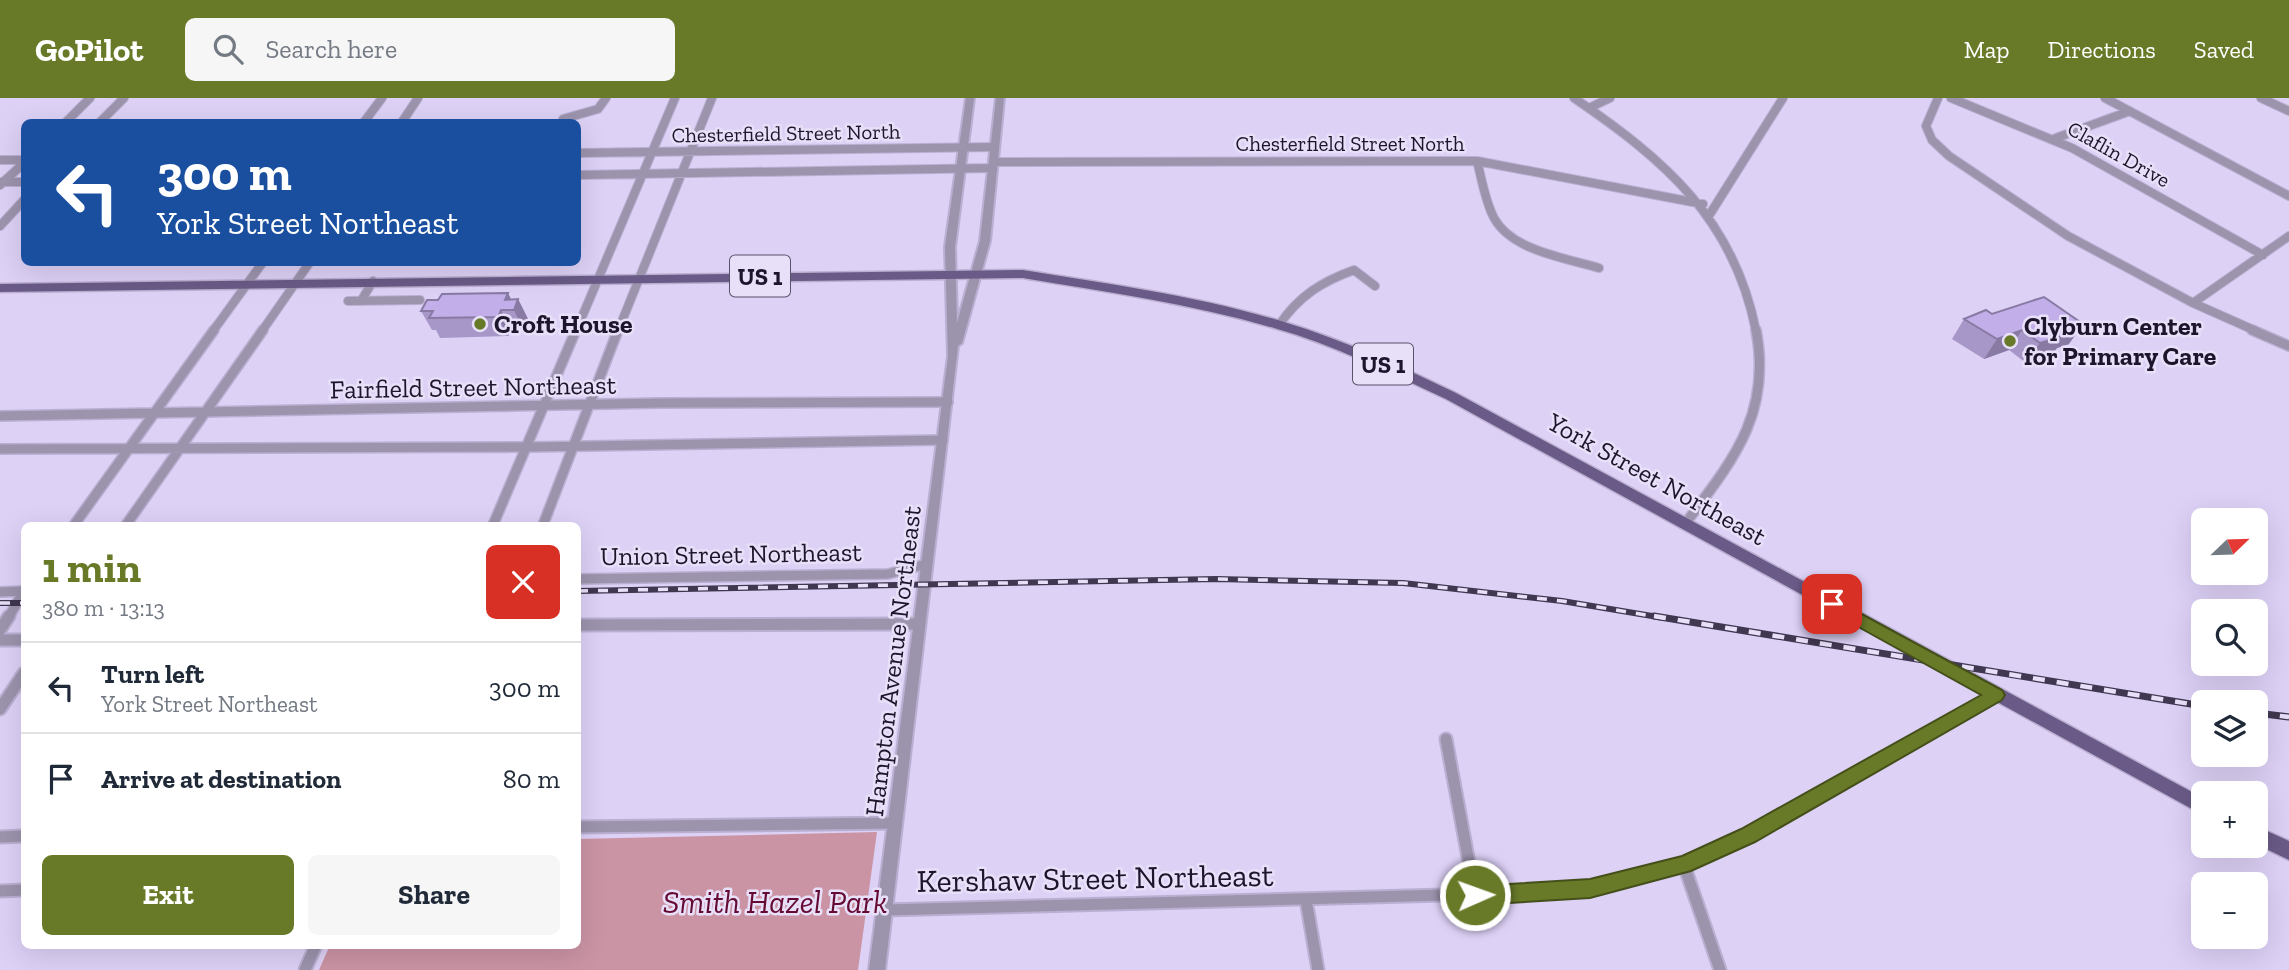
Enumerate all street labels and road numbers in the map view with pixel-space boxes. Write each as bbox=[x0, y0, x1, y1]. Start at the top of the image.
street label: Claflin Drive bbox=[2063, 116, 2175, 192]
street label: Chesterfield Street North bbox=[671, 119, 901, 147]
street label: Chesterfield Street North bbox=[1236, 131, 1465, 156]
road number: US 1 bbox=[730, 256, 790, 296]
road number: US 1 bbox=[1353, 344, 1413, 384]
street label: Fairfield Street Northeast bbox=[330, 368, 617, 405]
street label: York Street Northeast bbox=[1541, 405, 1772, 552]
street label: Hampton Avenue Northeast bbox=[858, 503, 928, 818]
street label: Union Street Northeast bbox=[600, 536, 862, 572]
street label: Kershaw Street Northeast bbox=[916, 856, 1274, 900]

